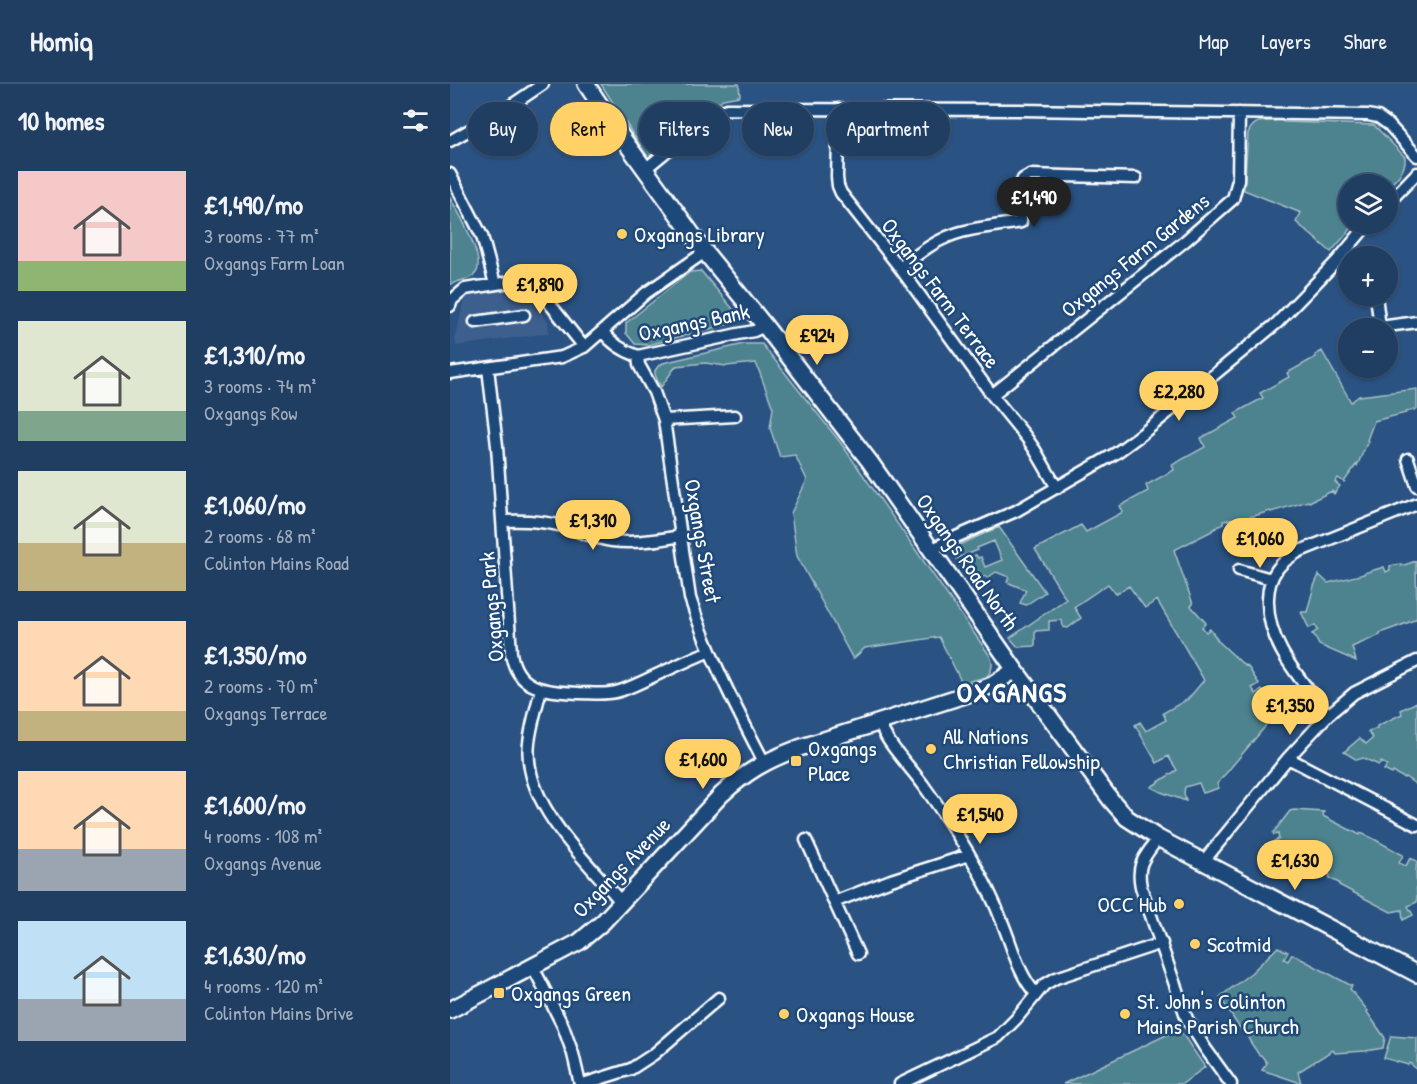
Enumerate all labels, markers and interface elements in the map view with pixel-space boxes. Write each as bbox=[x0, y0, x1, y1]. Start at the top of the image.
text: Homiq bbox=[30, 22, 93, 60]
text: Map bbox=[1199, 27, 1228, 56]
text: Layers bbox=[1261, 27, 1311, 56]
text: Share bbox=[1344, 27, 1387, 56]
chip: Buy bbox=[468, 102, 538, 156]
chip: Rent bbox=[550, 102, 627, 156]
chip: Filters bbox=[639, 102, 730, 156]
chip: New bbox=[742, 102, 814, 156]
chip: Apartment bbox=[826, 102, 950, 156]
text: 10 homes bbox=[18, 103, 105, 138]
icon: filters bbox=[399, 104, 432, 137]
map controls bbox=[1338, 174, 1398, 378]
button: layers bbox=[1338, 174, 1398, 234]
pin: £1,490 bbox=[985, 177, 1083, 228]
text: £1,490 bbox=[1011, 183, 1057, 210]
street label: Oxgangs Farm Gardens bbox=[1055, 186, 1215, 324]
text: £1,490/mo bbox=[204, 187, 303, 222]
icon: home bbox=[66, 195, 138, 267]
street label: Oxgangs Farm Terrace bbox=[875, 212, 1008, 375]
place label: Oxgangs Library bbox=[634, 219, 765, 249]
text: 3 rooms · 77 m² bbox=[204, 222, 318, 249]
marker: Oxgangs Library bbox=[615, 227, 629, 241]
button: + bbox=[1338, 246, 1398, 306]
text: Oxgangs Farm Loan bbox=[204, 249, 345, 276]
pin: £1,890 bbox=[491, 264, 589, 315]
text: £1,890 bbox=[516, 270, 564, 297]
street label: Oxgangs Bank bbox=[636, 296, 752, 348]
pin: £924 bbox=[781, 315, 853, 366]
button: − bbox=[1338, 318, 1398, 378]
text: £924 bbox=[799, 321, 835, 348]
text: £1,310/mo bbox=[204, 337, 305, 372]
icon: home bbox=[66, 345, 138, 417]
pin: £2,280 bbox=[1130, 371, 1228, 422]
text: 3 rooms · 74 m² bbox=[204, 372, 316, 399]
text: £2,280 bbox=[1153, 377, 1205, 404]
text: Oxgangs Row bbox=[204, 399, 297, 426]
street label: Oxgangs Street bbox=[677, 477, 729, 606]
text: £1,060/mo bbox=[204, 487, 306, 522]
street label: Oxgangs Road North bbox=[910, 488, 1026, 636]
icon: home bbox=[66, 495, 138, 567]
pin: £1,310 bbox=[544, 500, 642, 551]
text: £1,310 bbox=[569, 506, 617, 533]
pin: £1,060 bbox=[1211, 518, 1309, 569]
text: 2 rooms · 68 m² bbox=[204, 522, 316, 549]
text: £1,060 bbox=[1236, 524, 1284, 551]
text: Colinton Mains Road bbox=[204, 549, 349, 576]
street label: Oxgangs Park bbox=[471, 551, 511, 663]
text: £1,350/mo bbox=[204, 637, 306, 672]
icon: home bbox=[66, 645, 138, 717]
text: 2 rooms · 70 m² bbox=[204, 672, 318, 699]
district label: OXGANGS bbox=[956, 673, 1068, 711]
pin: £1,350 bbox=[1241, 685, 1339, 736]
text: £1,350 bbox=[1266, 691, 1314, 718]
text: Oxgangs Terrace bbox=[204, 699, 327, 726]
place label: All Nations Christian Fellowship bbox=[943, 721, 1100, 776]
place label: Oxgangs Place bbox=[808, 733, 877, 788]
pin: £1,600 bbox=[654, 739, 752, 790]
marker: All Nations Christian Fellowship bbox=[924, 742, 938, 756]
text: £1,600 bbox=[679, 745, 727, 772]
marker: Oxgangs Place bbox=[789, 754, 803, 768]
text: £1,600/mo bbox=[204, 787, 306, 822]
pin: £1,540 bbox=[931, 794, 1029, 845]
icon: home bbox=[66, 795, 138, 867]
text: £1,540 bbox=[956, 800, 1004, 827]
street label: Oxgangs Avenue bbox=[565, 810, 677, 924]
text: 4 rooms · 108 m² bbox=[204, 822, 322, 849]
pin: £1,630 bbox=[1246, 840, 1344, 891]
text: £1,630 bbox=[1271, 846, 1319, 873]
text: Oxgangs Avenue bbox=[204, 849, 322, 876]
place label: OCC Hub bbox=[1097, 889, 1167, 919]
marker: OCC Hub bbox=[1172, 897, 1186, 911]
place label: Scotmid bbox=[1207, 929, 1271, 959]
text: £1,630/mo bbox=[204, 937, 306, 972]
marker: Scotmid bbox=[1188, 937, 1202, 951]
icon: home bbox=[66, 945, 138, 1017]
text: 4 rooms · 120 m² bbox=[204, 972, 323, 999]
place label: Oxgangs Green bbox=[511, 978, 631, 1008]
marker: Oxgangs Green bbox=[492, 986, 506, 1000]
place label: St. John's Colinton Mains Parish Church bbox=[1137, 986, 1299, 1041]
text: Colinton Mains Drive bbox=[204, 999, 354, 1026]
place label: Oxgangs House bbox=[796, 999, 915, 1029]
marker: Oxgangs House bbox=[777, 1007, 791, 1021]
marker: St. John's Colinton Mains Parish Church bbox=[1118, 1007, 1132, 1021]

